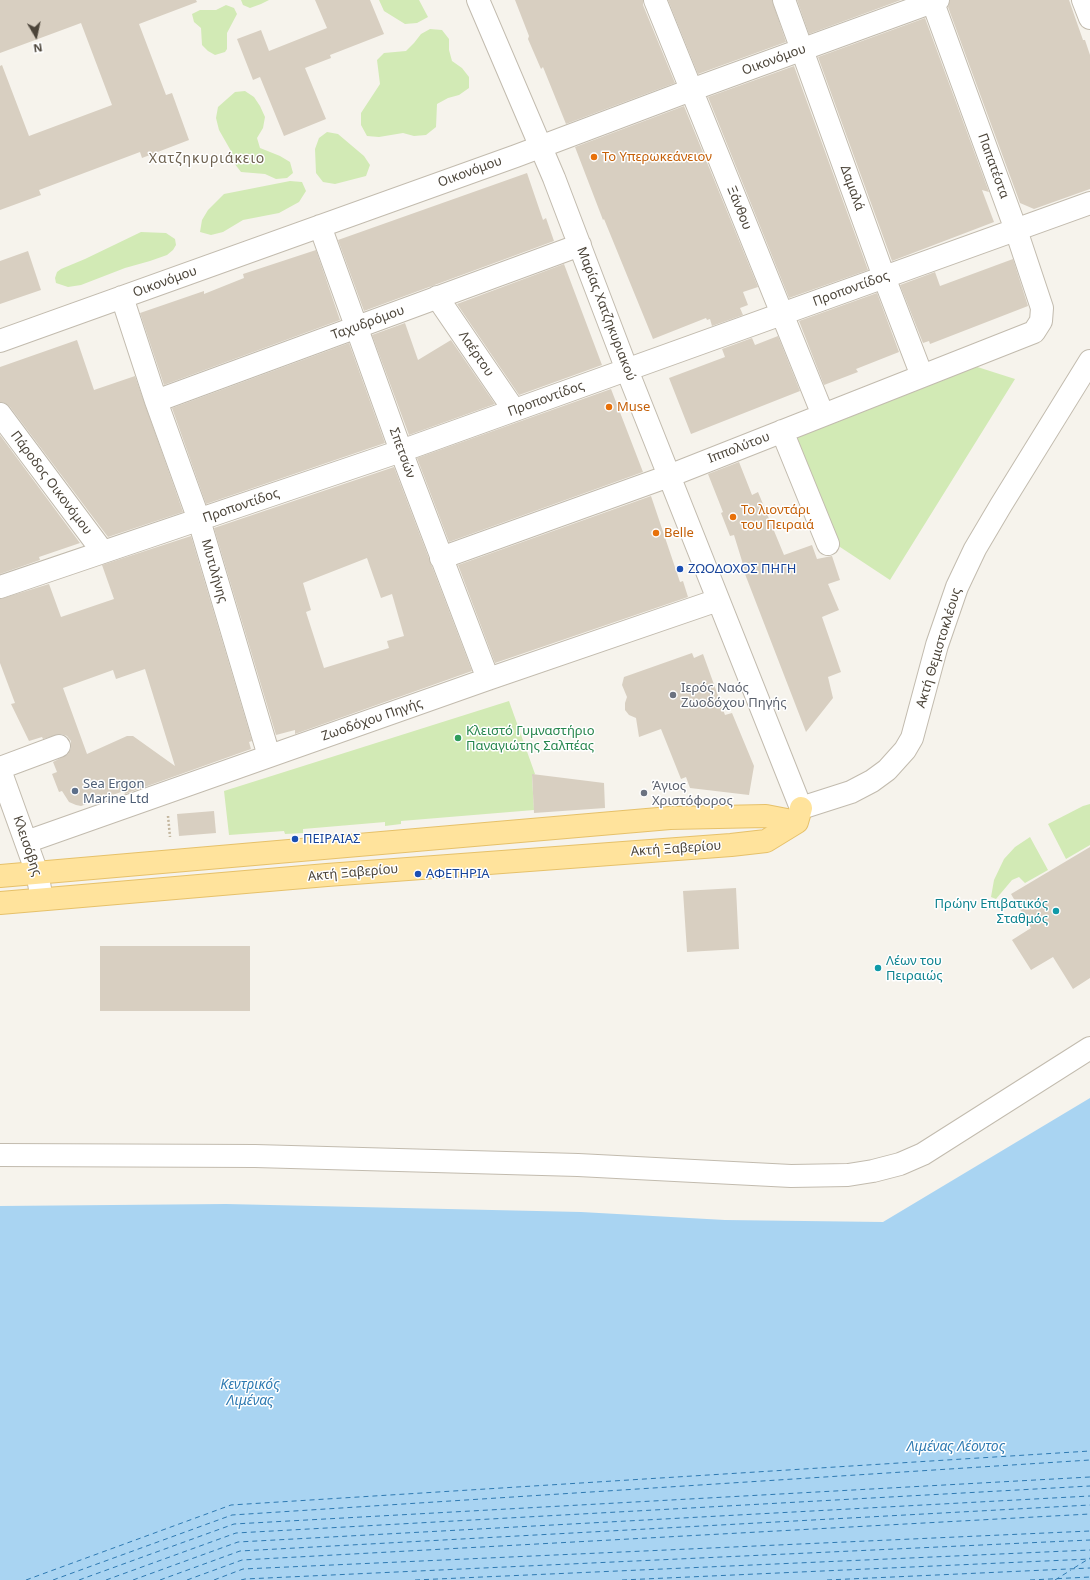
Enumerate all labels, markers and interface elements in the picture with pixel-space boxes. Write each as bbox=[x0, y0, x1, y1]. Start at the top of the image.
north arrow bbox=[16, 16, 56, 56]
text: N bbox=[32, 40, 44, 56]
street label: Οικονόμου bbox=[740, 41, 808, 79]
street label: Παπατέστα bbox=[974, 131, 1012, 201]
place label: Το Υπερωκεάνειον bbox=[602, 149, 712, 165]
district label: Χατζηκυριάκειο bbox=[149, 151, 265, 167]
marker: Το Υπερωκεάνειον bbox=[589, 152, 599, 162]
street label: Οικονόμου bbox=[436, 153, 504, 191]
street label: Δαμαλά bbox=[837, 163, 867, 213]
street label: Ξάνθου bbox=[723, 184, 755, 232]
street label: Μαρίας Χατζηκυριακού bbox=[573, 245, 639, 383]
street label: Οικονόμου bbox=[131, 263, 199, 301]
street label: Προποντίδος bbox=[811, 268, 891, 310]
street label: Ταχυδρόμου bbox=[329, 303, 407, 343]
street label: Λαέρτου bbox=[455, 328, 497, 380]
street label: Προποντίδος bbox=[506, 378, 586, 420]
place label: Muse bbox=[617, 399, 650, 415]
marker: Muse bbox=[604, 402, 614, 412]
street label: Σπετσών bbox=[386, 426, 418, 480]
street label: Πάροδος Οικονόμου bbox=[7, 428, 95, 538]
street label: Ιππολύτου bbox=[706, 429, 772, 467]
street label: Προποντίδος bbox=[201, 486, 281, 526]
place label: Το λιοντάρι του Πειραιά bbox=[741, 502, 814, 533]
marker: Το λιοντάρι του Πειραιά bbox=[728, 512, 738, 522]
place label: Belle bbox=[664, 525, 694, 541]
marker: Belle bbox=[651, 528, 661, 538]
street label: Μυτιλήνης bbox=[197, 537, 231, 605]
place label: ΖΩΟΔΟΧΟΣ ΠΗΓΗ bbox=[688, 561, 796, 577]
marker: ΖΩΟΔΟΧΟΣ ΠΗΓΗ bbox=[675, 564, 685, 574]
street label: Ακτή Θεμιστοκλέους bbox=[913, 586, 965, 710]
place label: Ιερός Ναός Ζωοδόχου Πηγής bbox=[681, 680, 787, 711]
marker: Ιερός Ναός Ζωοδόχου Πηγής bbox=[668, 690, 678, 700]
street label: Ζωοδόχου Πηγής bbox=[320, 695, 424, 745]
place label: Κλειστό Γυμναστήριο Παναγιώτης Σαλπέας bbox=[466, 723, 595, 754]
marker: Κλειστό Γυμναστήριο Παναγιώτης Σαλπέας bbox=[453, 733, 463, 743]
place label: Sea Ergon Marine Ltd bbox=[83, 776, 149, 807]
place label: Άγιος Χριστόφορος bbox=[652, 778, 733, 809]
marker: Sea Ergon Marine Ltd bbox=[70, 786, 80, 796]
marker: Άγιος Χριστόφορος bbox=[639, 788, 649, 798]
street label: Κλεισόβης bbox=[9, 814, 45, 878]
place label: ΠΕΙΡΑΙΑΣ bbox=[303, 831, 360, 847]
marker: ΠΕΙΡΑΙΑΣ bbox=[290, 834, 300, 844]
street label: Ακτή Ξαβερίου bbox=[630, 838, 722, 860]
street label: Ακτή Ξαβερίου bbox=[307, 861, 399, 885]
place label: ΑΦΕΤΗΡΙΑ bbox=[426, 866, 490, 882]
marker: ΑΦΕΤΗΡΙΑ bbox=[413, 869, 423, 879]
place label: Πρώην Επιβατικός Σταθμός bbox=[935, 896, 1048, 927]
marker: Πρώην Επιβατικός Σταθμός bbox=[1051, 906, 1061, 916]
place label: Λέων του Πειραιώς bbox=[886, 953, 943, 984]
marker: Λέων του Πειραιώς bbox=[873, 963, 883, 973]
water label: Κεντρικός Λιμένας bbox=[220, 1377, 280, 1410]
water label: Λιμένας Λέοντος bbox=[907, 1439, 1005, 1455]

